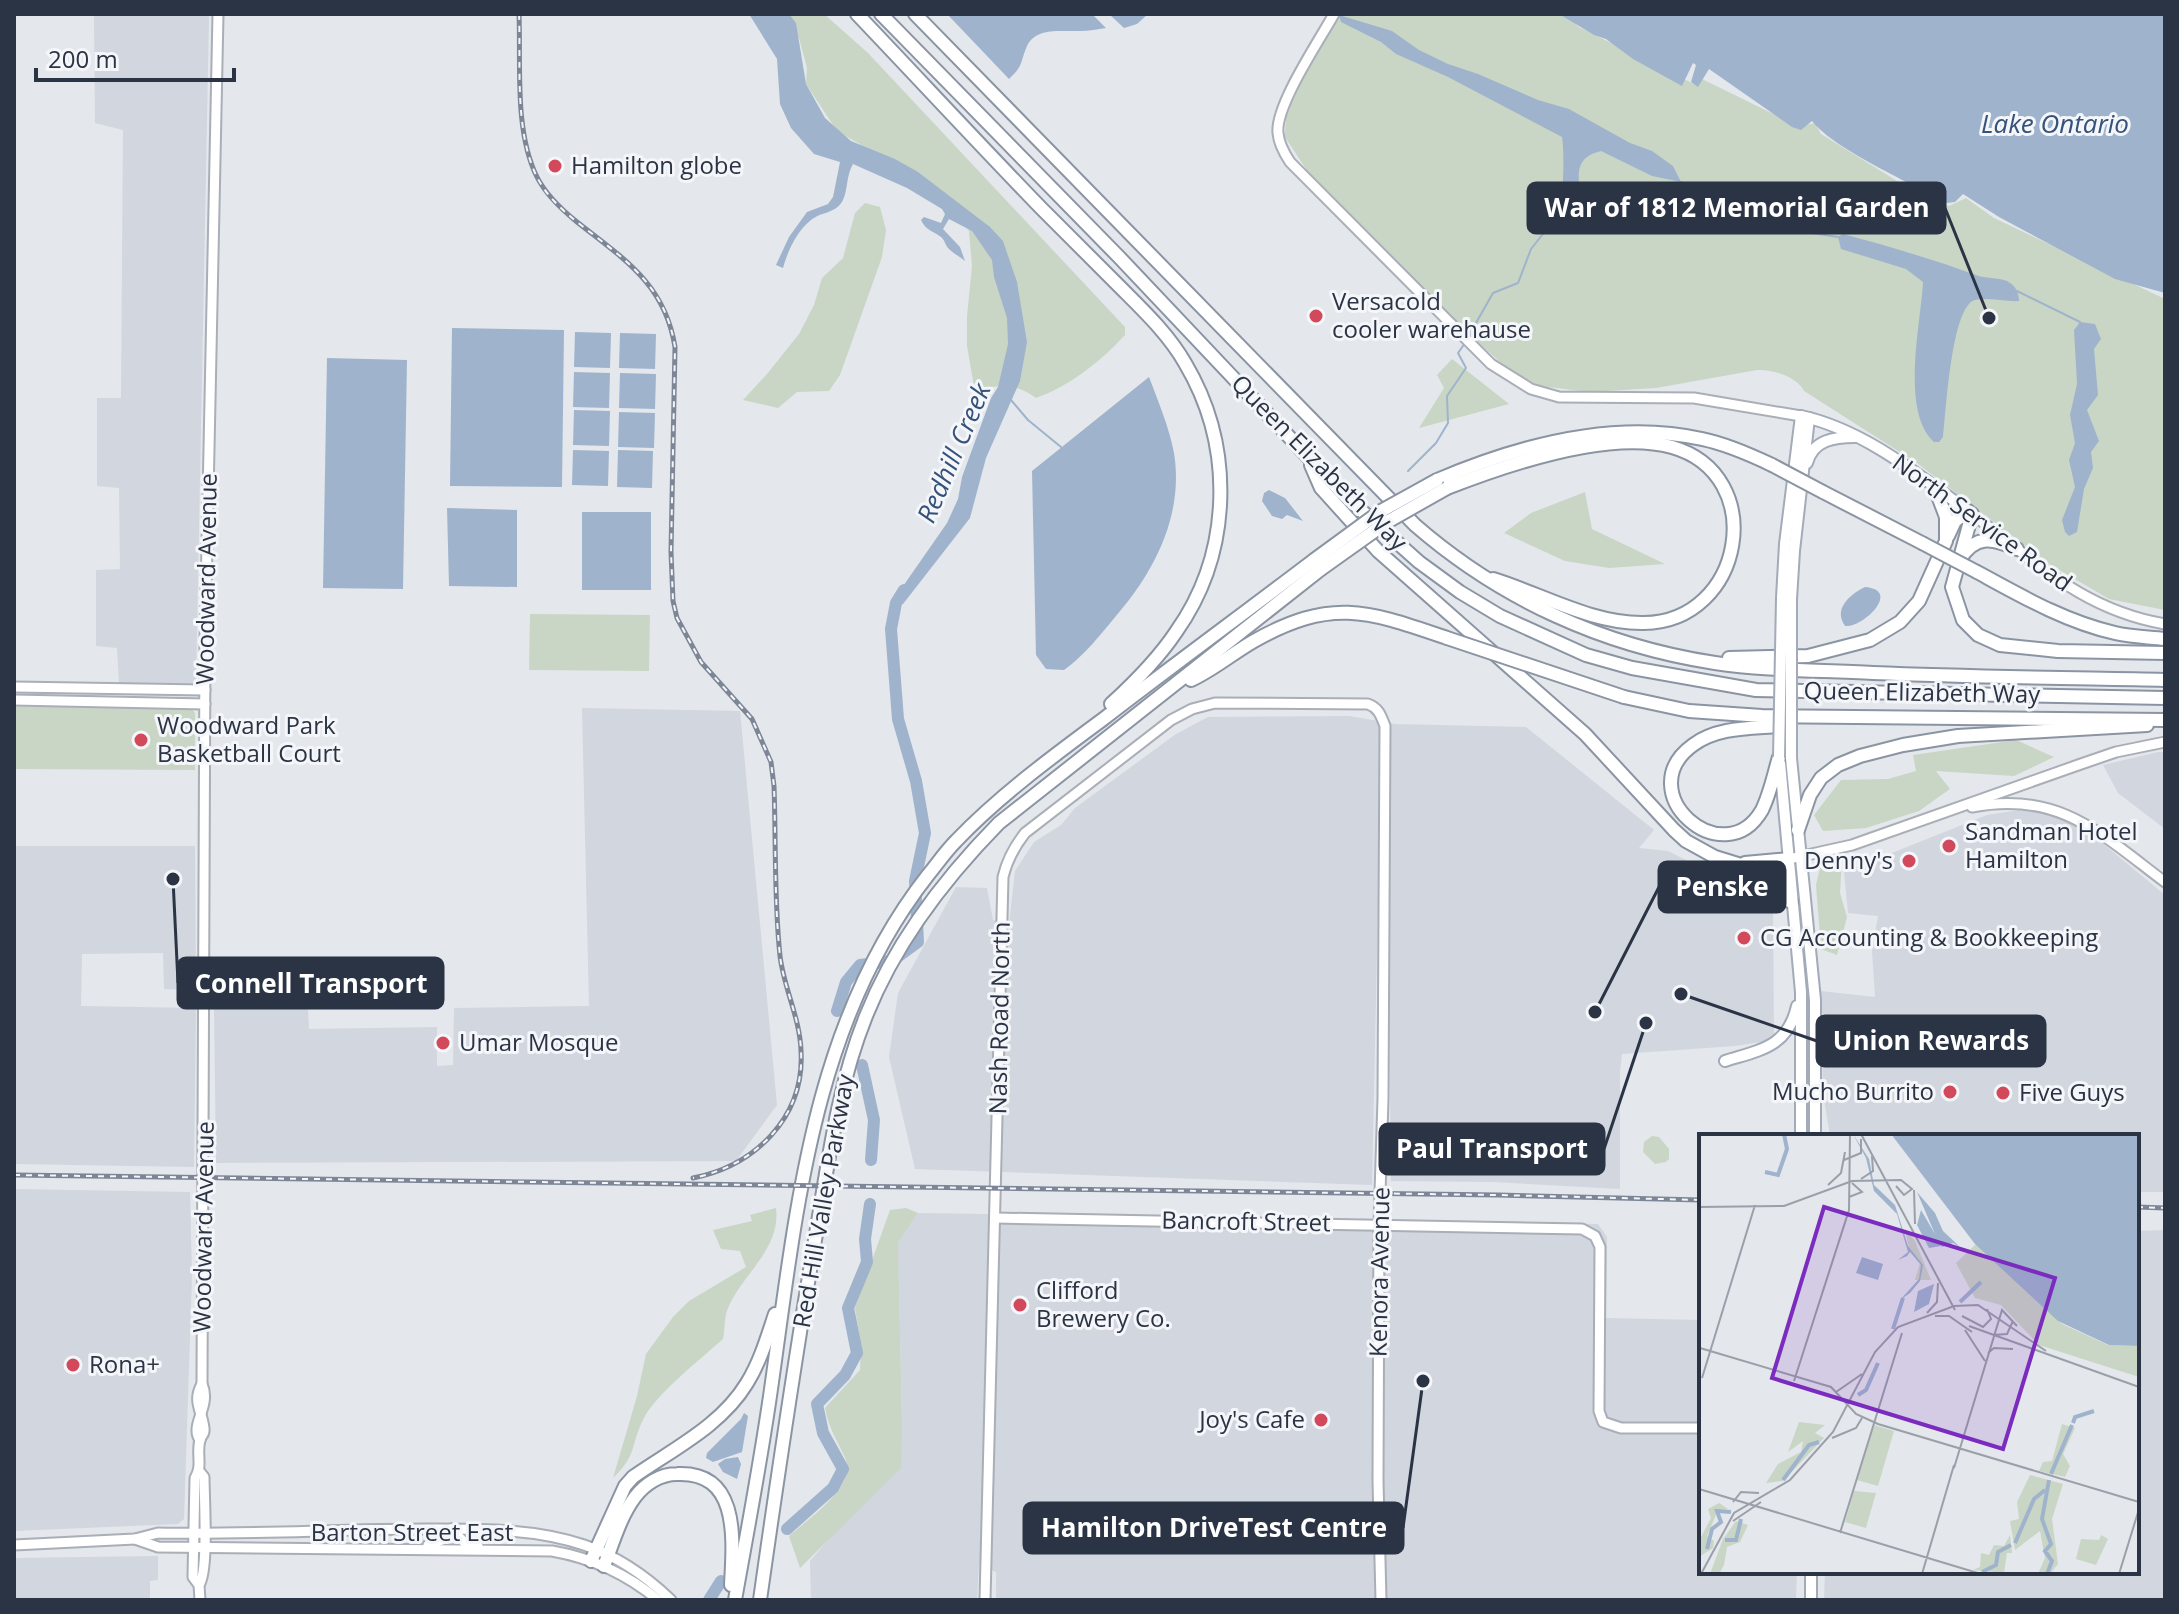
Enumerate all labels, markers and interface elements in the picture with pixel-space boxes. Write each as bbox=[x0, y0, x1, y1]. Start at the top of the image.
scale bar bbox=[36, 32, 234, 82]
text: 200 m bbox=[48, 42, 118, 75]
water label: Lake Ontario bbox=[1981, 105, 2129, 141]
place label: Hamilton globe bbox=[571, 148, 742, 181]
marker: Hamilton globe bbox=[546, 157, 564, 175]
callout: War of 1812 Memorial Garden bbox=[1528, 183, 1945, 233]
text: War of 1812 Memorial Garden bbox=[1544, 189, 1930, 225]
place label: Versacold cooler warehause bbox=[1332, 284, 1531, 345]
marker: Versacold cooler warehause bbox=[1307, 307, 1325, 325]
street label: Queen Elizabeth Way bbox=[1225, 367, 1416, 558]
water label: Redhill Creek bbox=[908, 376, 999, 528]
street label: North Service Road bbox=[1886, 445, 2079, 598]
street label: Woodward Avenue bbox=[187, 473, 224, 685]
street label: Queen Elizabeth Way bbox=[1803, 673, 2042, 710]
place label: Woodward Park Basketball Court bbox=[157, 708, 341, 769]
marker: Woodward Park Basketball Court bbox=[132, 731, 150, 749]
place label: Sandman Hotel Hamilton bbox=[1965, 814, 2138, 875]
marker: Sandman Hotel Hamilton bbox=[1940, 837, 1958, 855]
place label: Denny's bbox=[1804, 843, 1893, 876]
marker: Denny's bbox=[1900, 852, 1918, 870]
callout: Penske bbox=[1659, 862, 1785, 912]
text: Penske bbox=[1675, 868, 1769, 904]
place label: CG Accounting & Bookkeeping bbox=[1760, 920, 2098, 953]
street label: Nash Road North bbox=[980, 921, 1017, 1115]
marker: CG Accounting & Bookkeeping bbox=[1735, 929, 1753, 947]
callout: Connell Transport bbox=[178, 958, 443, 1008]
text: Connell Transport bbox=[194, 965, 428, 1001]
callout: Union Rewards bbox=[1817, 1016, 2045, 1066]
text: Union Rewards bbox=[1833, 1022, 2029, 1058]
place label: Umar Mosque bbox=[459, 1025, 618, 1058]
marker: Umar Mosque bbox=[434, 1034, 452, 1052]
street label: Red Hill Valley Parkway bbox=[784, 1070, 861, 1330]
place label: Mucho Burrito bbox=[1772, 1074, 1934, 1107]
place label: Five Guys bbox=[2019, 1075, 2125, 1108]
marker: Mucho Burrito bbox=[1941, 1083, 1959, 1101]
marker: Five Guys bbox=[1994, 1084, 2012, 1102]
street label: Woodward Avenue bbox=[184, 1121, 221, 1333]
callout: Paul Transport bbox=[1380, 1124, 1604, 1174]
text: Paul Transport bbox=[1396, 1130, 1588, 1166]
inset map bbox=[1699, 1134, 2139, 1574]
street label: Kenora Avenue bbox=[1361, 1187, 1396, 1357]
street label: Bancroft Street bbox=[1161, 1203, 1331, 1238]
place label: Clifford Brewery Co. bbox=[1036, 1273, 1171, 1334]
marker: Clifford Brewery Co. bbox=[1011, 1296, 1029, 1314]
place label: Rona+ bbox=[89, 1347, 160, 1380]
marker: Rona+ bbox=[64, 1356, 82, 1374]
place label: Joy's Cafe bbox=[1197, 1402, 1305, 1435]
marker: Joy's Cafe bbox=[1312, 1411, 1330, 1429]
callout: Hamilton DriveTest Centre bbox=[1024, 1503, 1403, 1553]
text: Hamilton DriveTest Centre bbox=[1041, 1509, 1387, 1545]
street label: Barton Street East bbox=[311, 1515, 513, 1548]

